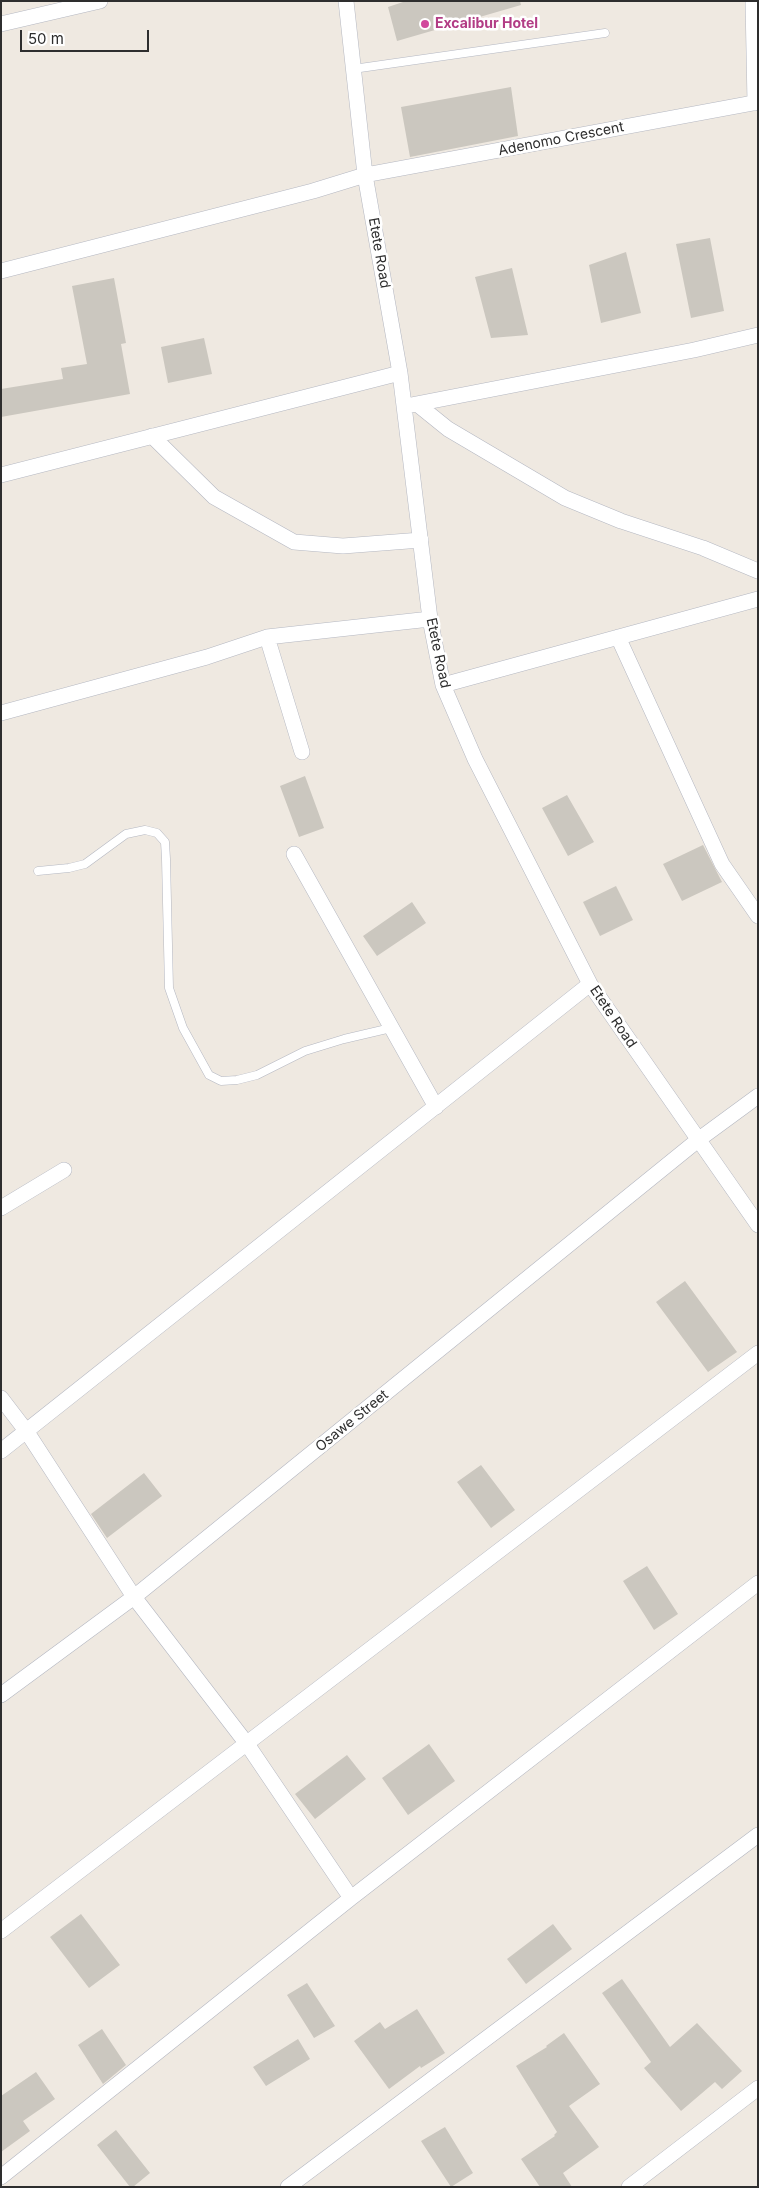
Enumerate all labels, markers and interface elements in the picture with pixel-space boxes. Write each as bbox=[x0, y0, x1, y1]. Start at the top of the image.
place label: Excalibur Hotel bbox=[435, 16, 538, 32]
marker: Excalibur Hotel bbox=[419, 18, 431, 30]
scale bar bbox=[22, 20, 151, 52]
text: 50 m bbox=[28, 29, 64, 48]
street label: Adenomo Crescent bbox=[497, 119, 625, 159]
street label: Etete Road bbox=[365, 216, 393, 290]
street label: Etete Road bbox=[422, 616, 454, 690]
street label: Etete Road bbox=[586, 983, 640, 1051]
street label: Osawe Street bbox=[312, 1387, 392, 1455]

